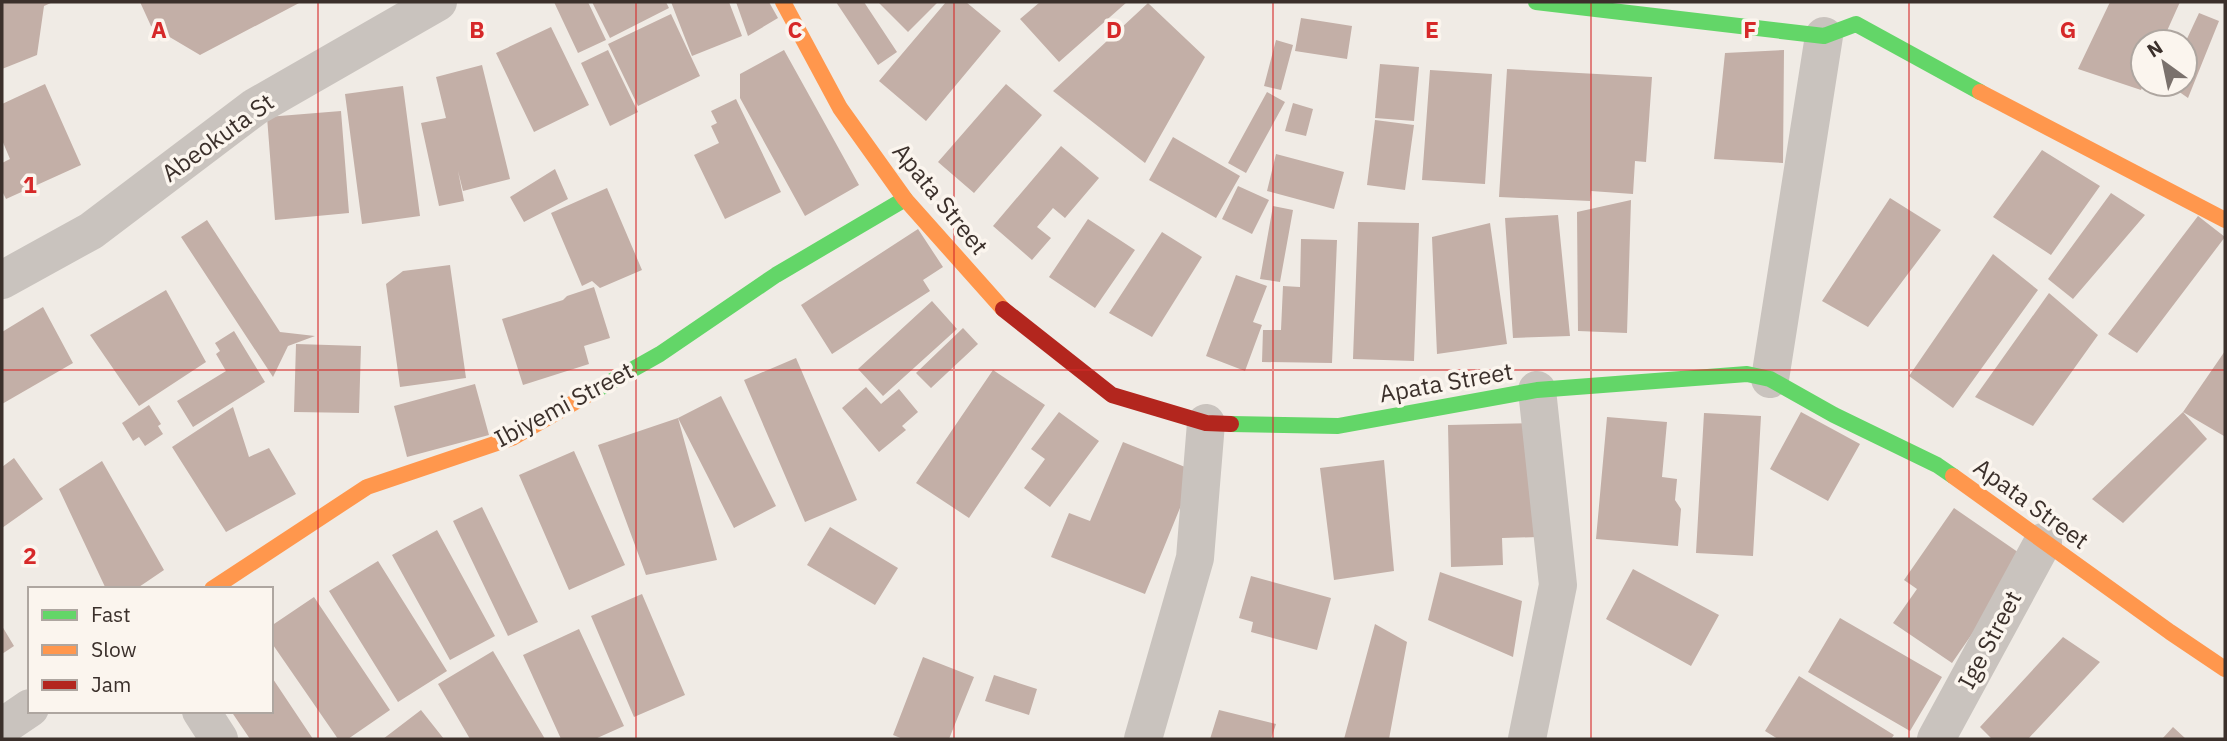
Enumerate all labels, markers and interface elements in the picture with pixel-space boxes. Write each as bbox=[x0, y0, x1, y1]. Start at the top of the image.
text: A bbox=[151, 14, 167, 44]
text: B bbox=[469, 14, 485, 44]
text: C bbox=[788, 14, 803, 44]
text: D bbox=[1106, 14, 1122, 44]
text: E bbox=[1425, 14, 1439, 44]
text: F bbox=[1743, 14, 1757, 44]
text: G bbox=[2060, 14, 2076, 44]
north arrow bbox=[2129, 28, 2199, 98]
text: N bbox=[2142, 35, 2167, 63]
street label: Abeokuta St bbox=[155, 86, 280, 189]
street label: Apata Street bbox=[886, 136, 996, 261]
text: 1 bbox=[23, 169, 37, 199]
street label: Ibiyemi Street bbox=[488, 354, 639, 454]
street label: Apata Street bbox=[1377, 355, 1515, 409]
street label: Apata Street bbox=[1968, 451, 2096, 556]
text: 2 bbox=[23, 540, 37, 570]
street label: Ige Street bbox=[1950, 585, 2028, 694]
legend bbox=[28, 587, 273, 713]
text: Fast bbox=[91, 600, 131, 628]
text: Slow bbox=[91, 635, 137, 663]
text: Jam bbox=[91, 670, 131, 698]

